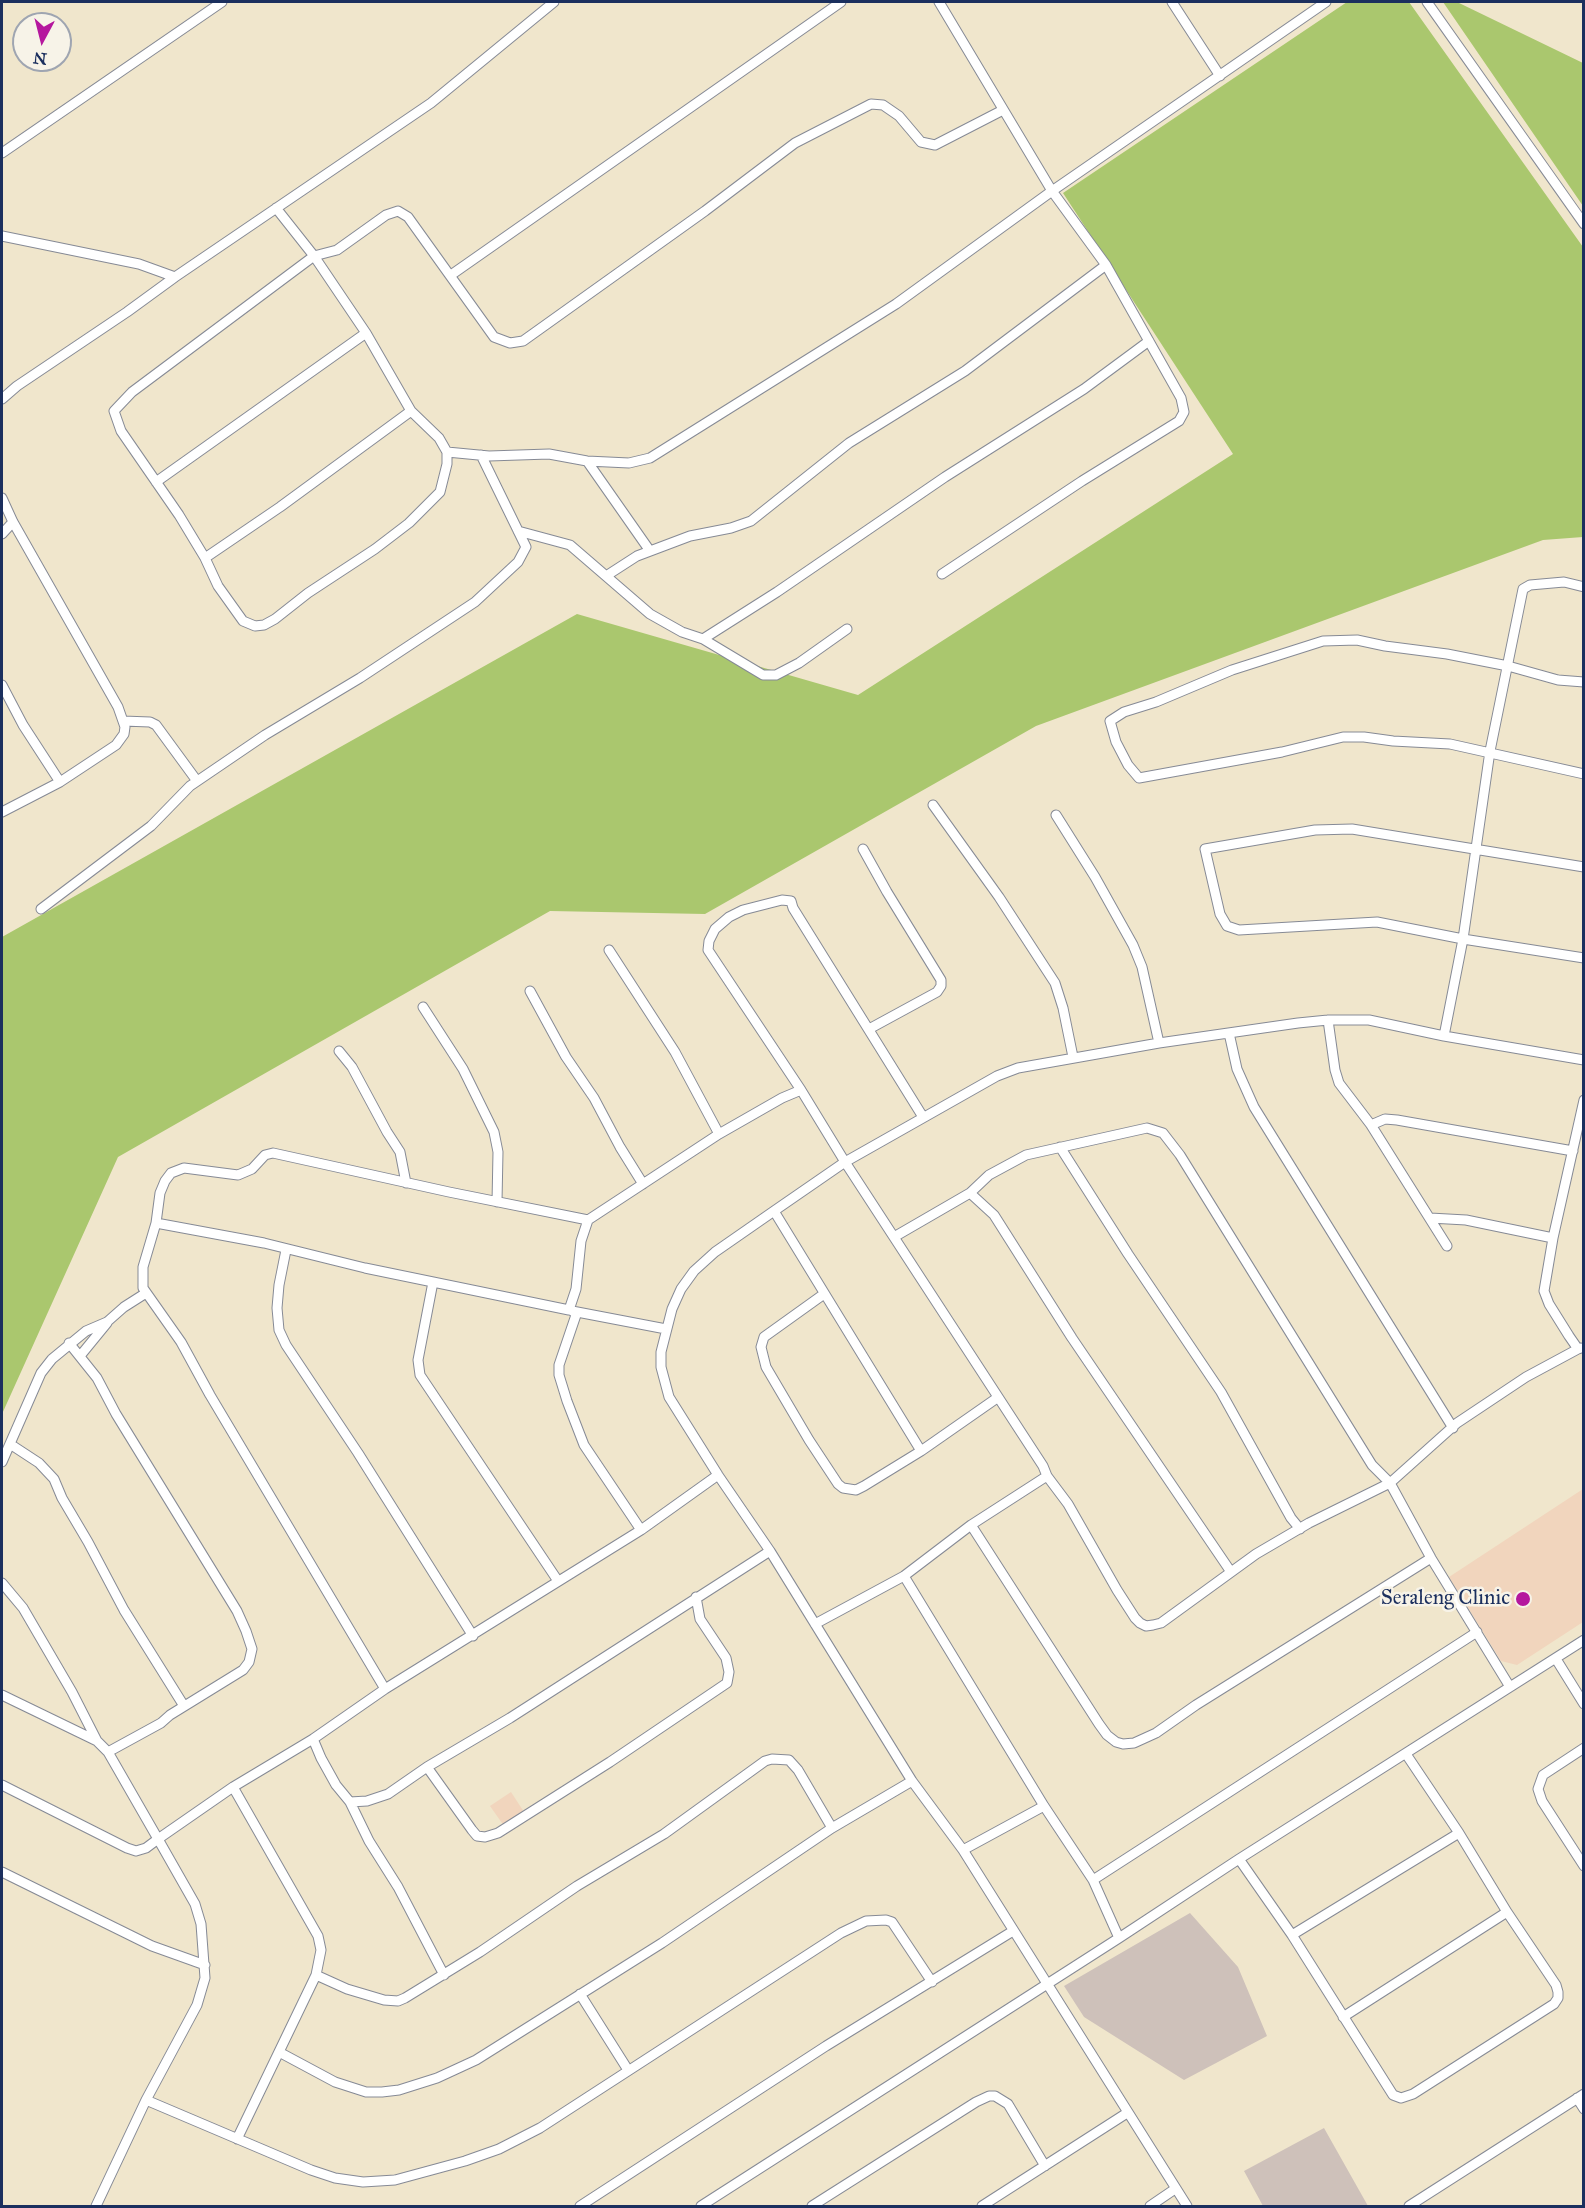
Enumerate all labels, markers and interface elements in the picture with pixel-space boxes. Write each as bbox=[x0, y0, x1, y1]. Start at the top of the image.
north arrow bbox=[12, 12, 72, 72]
text: N bbox=[32, 48, 48, 69]
place label: Seraleng Clinic bbox=[1381, 1586, 1510, 1612]
marker: Seraleng Clinic bbox=[1514, 1590, 1532, 1608]

